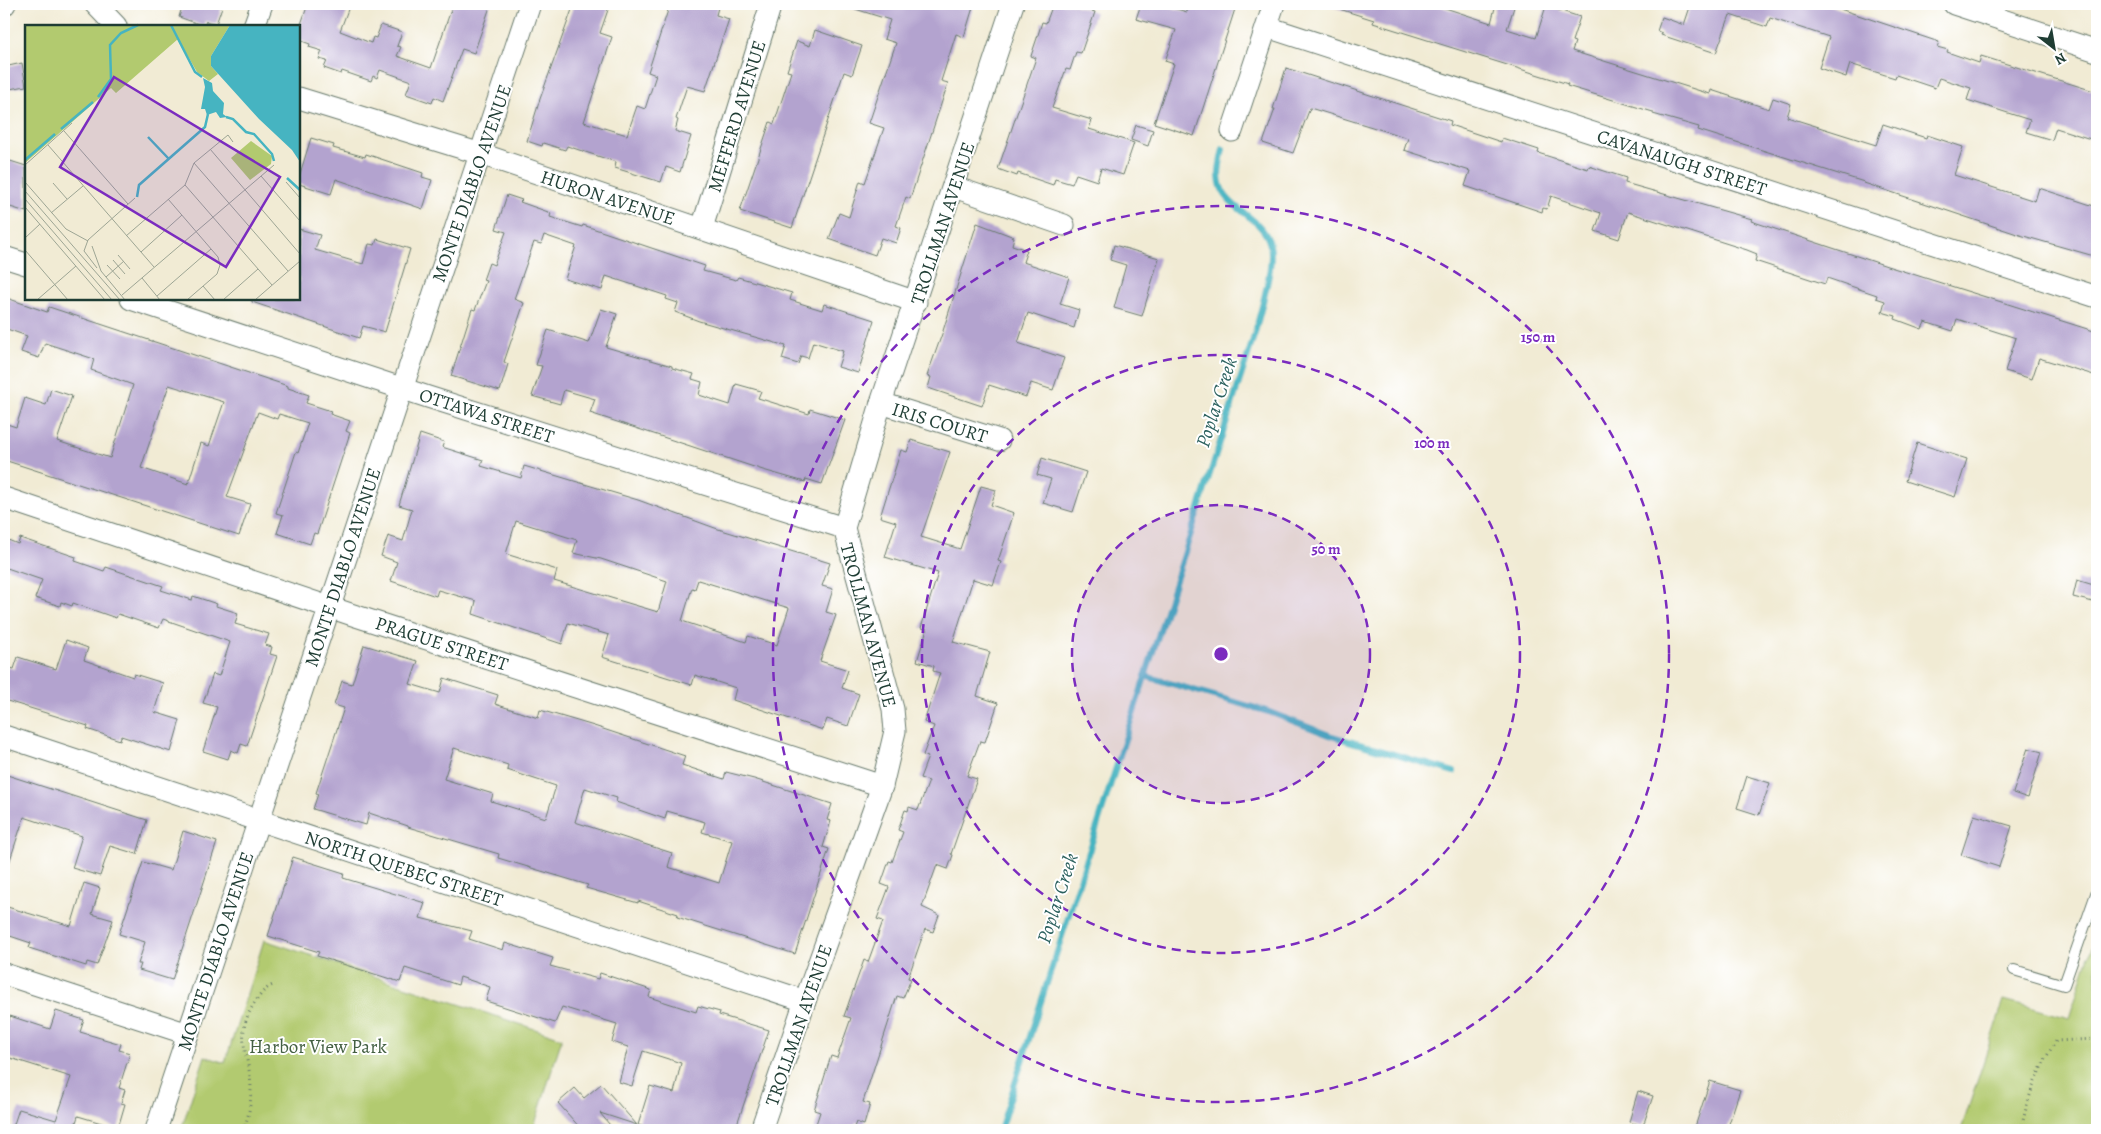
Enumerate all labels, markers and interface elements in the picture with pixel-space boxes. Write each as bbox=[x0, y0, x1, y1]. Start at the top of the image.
north arrow bbox=[2028, 22, 2078, 72]
inset map bbox=[25, 25, 300, 300]
street label: MEFFERD AVENUE bbox=[701, 37, 772, 195]
text: N bbox=[2051, 48, 2070, 69]
street label: MONTE DIABLO AVENUE bbox=[426, 81, 518, 286]
street label: CAVANAUGH STREET bbox=[1593, 123, 1770, 203]
street label: TROLLMAN AVENUE bbox=[904, 139, 981, 308]
street label: HURON AVENUE bbox=[537, 164, 678, 232]
text: 150 m bbox=[1521, 327, 1556, 347]
water label: Poplar Creek bbox=[1189, 354, 1244, 451]
street label: OTTAWA STREET bbox=[416, 382, 558, 450]
street label: IRIS COURT bbox=[889, 396, 991, 450]
text: 100 m bbox=[1414, 433, 1450, 453]
street label: MONTE DIABLO AVENUE bbox=[299, 465, 387, 670]
text: 50 m bbox=[1311, 539, 1341, 559]
street label: TROLLMAN AVENUE bbox=[834, 540, 903, 710]
street label: PRAGUE STREET bbox=[372, 610, 512, 678]
centre of rings bbox=[1212, 645, 1230, 663]
street label: NORTH QUEBEC STREET bbox=[301, 825, 507, 913]
street label: MONTE DIABLO AVENUE bbox=[172, 849, 260, 1054]
water label: Poplar Creek bbox=[1030, 850, 1085, 947]
street label: TROLLMAN AVENUE bbox=[759, 941, 839, 1110]
park label: Harbor View Park bbox=[249, 1034, 387, 1060]

